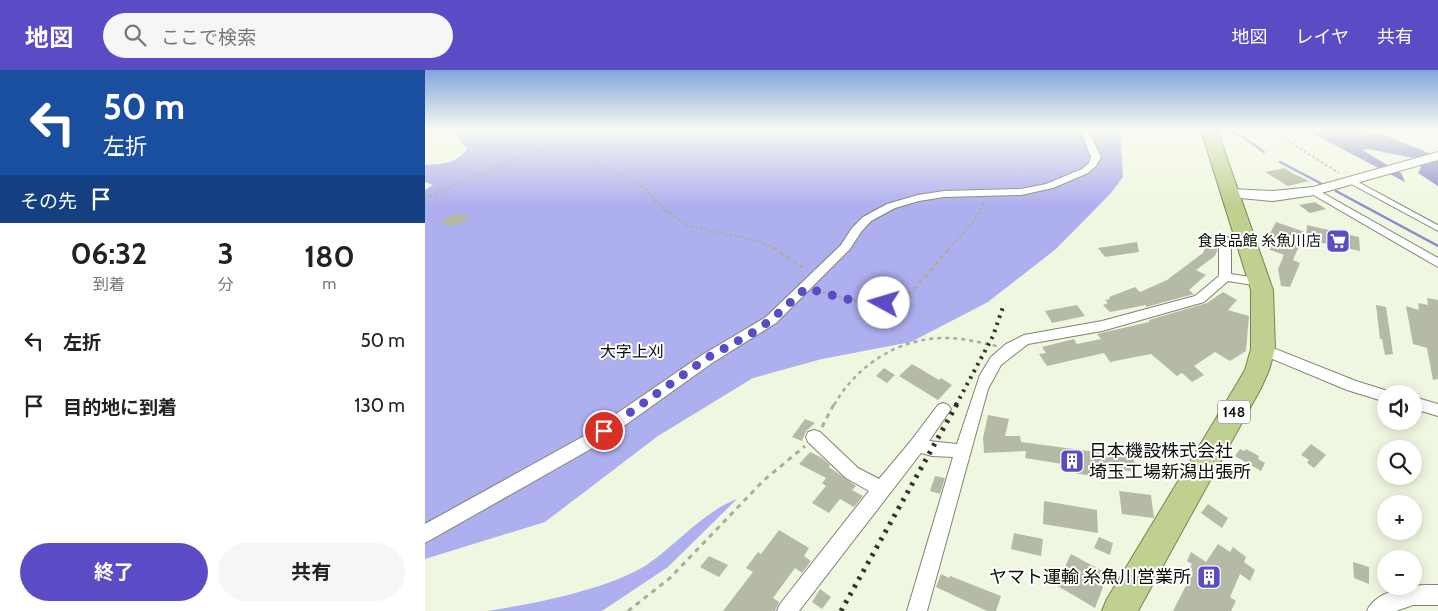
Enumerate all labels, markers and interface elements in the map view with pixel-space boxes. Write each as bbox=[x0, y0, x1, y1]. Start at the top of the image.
search box bbox=[103, 13, 453, 58]
icon: search bbox=[121, 21, 149, 49]
text: 地図 bbox=[25, 23, 73, 52]
text: ここで検索 bbox=[161, 26, 256, 49]
text: 地図 bbox=[1232, 26, 1268, 48]
text: レイヤ bbox=[1296, 26, 1349, 48]
text: 共有 bbox=[1377, 26, 1413, 48]
text: 50 m bbox=[103, 85, 185, 128]
icon: left bbox=[20, 90, 85, 155]
text: 左折 bbox=[103, 133, 147, 160]
icon: arrive bbox=[87, 185, 115, 213]
text: その先 bbox=[20, 190, 77, 213]
supermarket icon: 食良品館 糸魚川店 bbox=[1325, 228, 1351, 254]
place label: 食良品館 糸魚川店 bbox=[1198, 232, 1321, 250]
text: 06:32 bbox=[70, 235, 147, 272]
text: 3 bbox=[218, 235, 234, 272]
text: 180 bbox=[304, 238, 355, 275]
text: m bbox=[322, 274, 336, 293]
text: 到着 bbox=[93, 275, 125, 294]
text: 分 bbox=[218, 275, 234, 294]
position arrow bbox=[857, 276, 909, 328]
icon: left bbox=[20, 327, 48, 355]
text: 50 m bbox=[361, 329, 405, 352]
text: 左折 bbox=[63, 331, 101, 354]
district label: 大字上刈 bbox=[600, 342, 664, 361]
map controls bbox=[1377, 385, 1422, 595]
button: sound bbox=[1377, 385, 1422, 430]
icon: arrive bbox=[20, 392, 48, 420]
text: 130 m bbox=[354, 394, 405, 417]
text: 目的地に到着 bbox=[63, 396, 177, 419]
road number: 148 bbox=[1218, 401, 1250, 424]
pin bbox=[583, 410, 625, 452]
icon: arrive bbox=[590, 417, 618, 445]
place label: 日本機設株式会社 埼玉工場新潟出張所 bbox=[1089, 440, 1251, 483]
button: search bbox=[1377, 440, 1422, 485]
building icon: 日本機設株式会社 埼玉工場新潟出張所 bbox=[1059, 448, 1085, 474]
button: + bbox=[1377, 495, 1422, 540]
button: 終了 bbox=[20, 543, 208, 601]
button: 共有 bbox=[218, 543, 405, 601]
button: − bbox=[1377, 550, 1422, 595]
building icon: ヤマト運輸 糸魚川営業所 bbox=[1196, 564, 1222, 590]
place label: ヤマト運輸 糸魚川営業所 bbox=[989, 566, 1191, 588]

